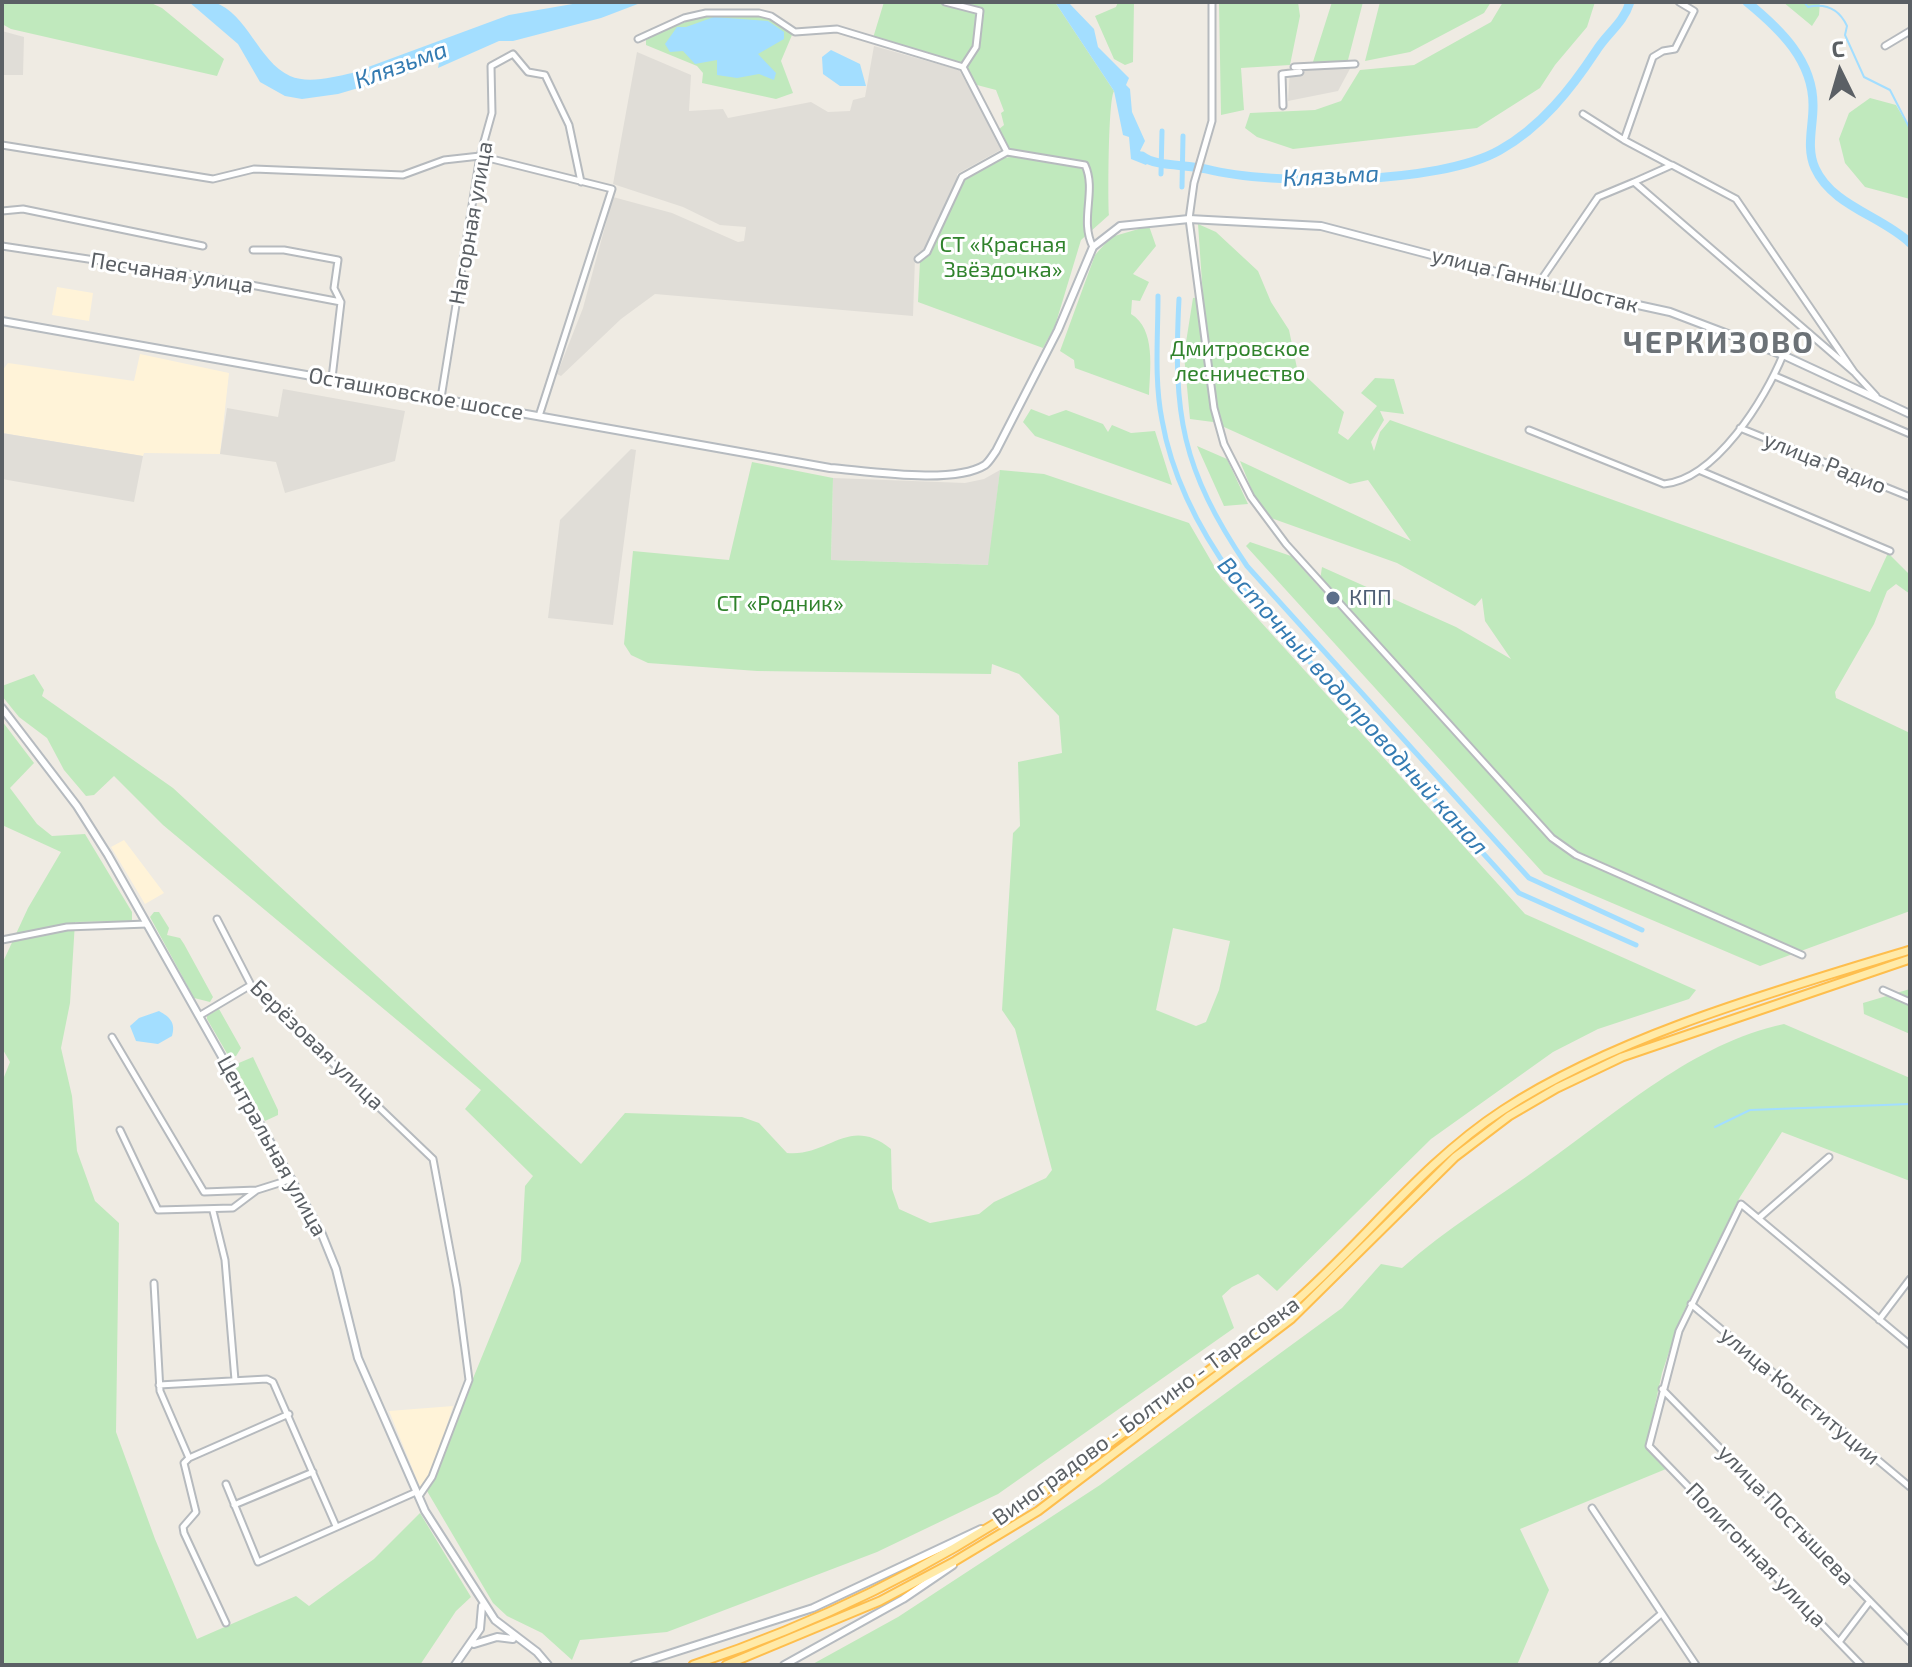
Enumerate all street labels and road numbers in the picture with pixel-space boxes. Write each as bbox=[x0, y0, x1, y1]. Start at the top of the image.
street label: Нагорная улица bbox=[444, 139, 498, 307]
street label: улица Ганны Шостак bbox=[1429, 242, 1641, 318]
street label: Песчаная улица bbox=[89, 247, 255, 299]
street label: Осташковское шоссе bbox=[306, 362, 526, 426]
street label: улица Радио bbox=[1760, 426, 1890, 500]
street label: Берёзовая улица bbox=[245, 974, 389, 1116]
street label: Центральная улица bbox=[211, 1051, 333, 1241]
street label: Виноградово - Болтино - Тарасовка bbox=[987, 1291, 1305, 1531]
street label: улица Конституции bbox=[1715, 1321, 1885, 1471]
street label: улица Постышева bbox=[1712, 1439, 1860, 1591]
street label: Полигонная улица bbox=[1680, 1477, 1832, 1633]

